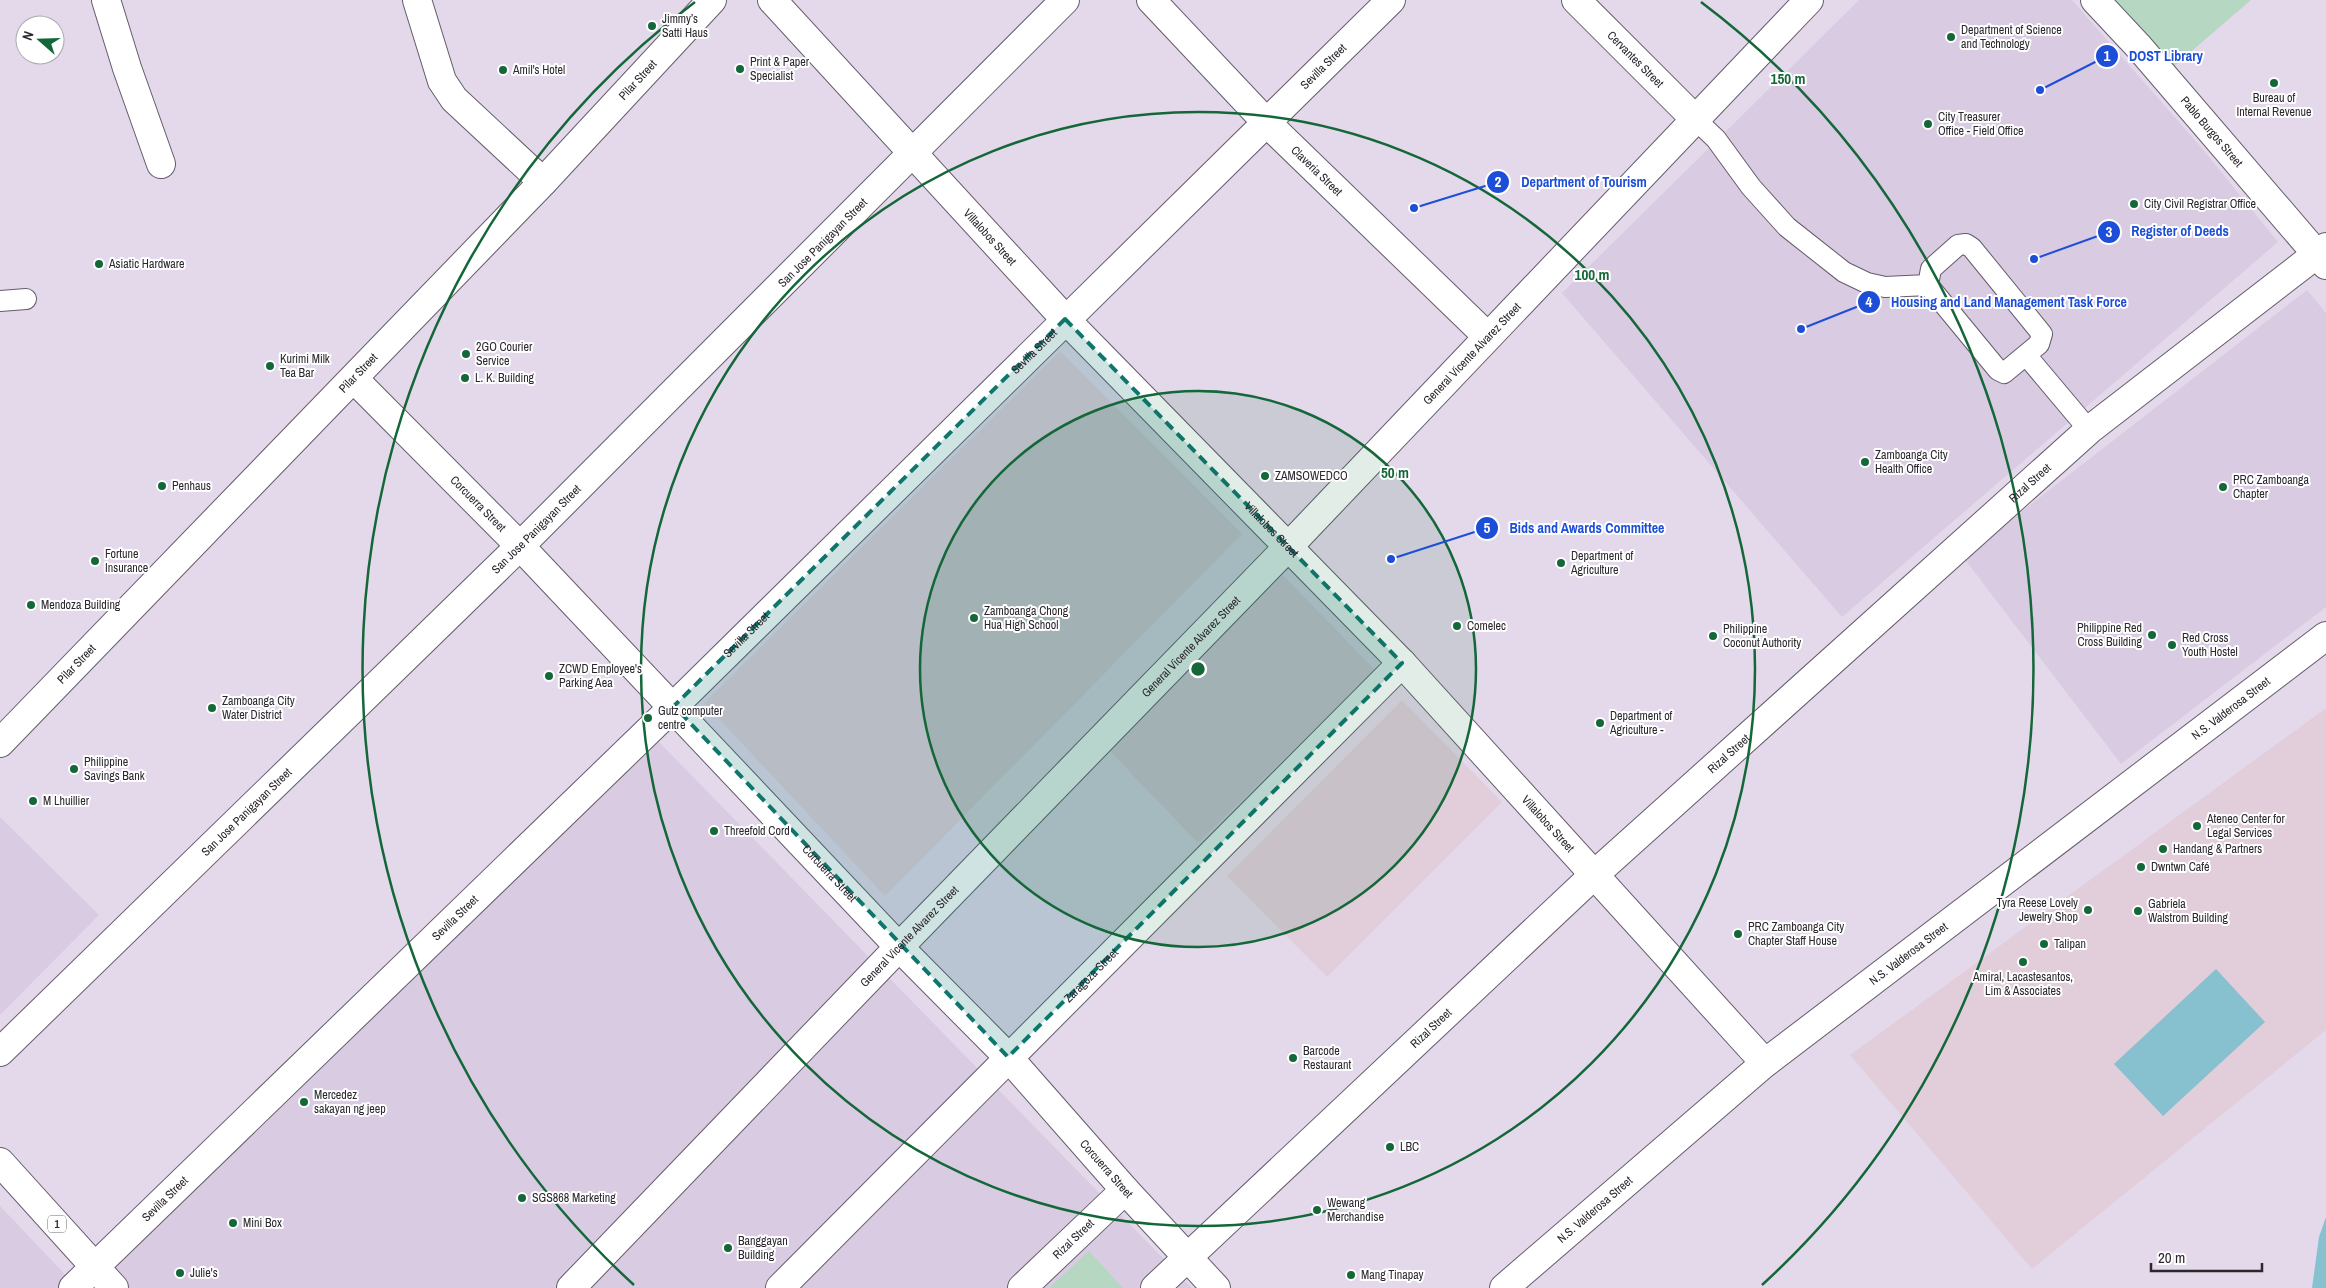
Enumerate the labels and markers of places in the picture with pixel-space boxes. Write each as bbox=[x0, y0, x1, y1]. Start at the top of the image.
place label: Jimmy’s Satti Haus bbox=[662, 11, 708, 41]
marker: Jimmy’s Satti Haus bbox=[646, 20, 658, 32]
place label: Department of Science and Technology bbox=[1961, 22, 2062, 52]
marker: Department of Science and Technology bbox=[1945, 31, 1957, 43]
callout: DOST Library bbox=[2094, 41, 2213, 70]
place label: Print & Paper Specialist bbox=[750, 54, 810, 84]
place label: Amil's Hotel bbox=[512, 62, 565, 78]
marker: Print & Paper Specialist bbox=[734, 63, 746, 75]
marker: Amil's Hotel bbox=[497, 64, 509, 76]
marker: Bureau of Internal Revenue bbox=[2268, 77, 2280, 89]
place label: Bureau of Internal Revenue bbox=[2237, 90, 2311, 120]
place label: City Treasurer Office - Field Office bbox=[1938, 109, 2024, 139]
marker: City Treasurer Office - Field Office bbox=[1922, 118, 1934, 130]
callout: Department of Tourism bbox=[1486, 167, 1656, 196]
place label: City Civil Registrar Office bbox=[2144, 196, 2256, 212]
marker: City Civil Registrar Office bbox=[2128, 198, 2140, 210]
callout: Register of Deeds bbox=[2096, 217, 2239, 246]
place label: Asiatic Hardware bbox=[108, 256, 184, 272]
marker: Asiatic Hardware bbox=[93, 258, 105, 270]
callout: Housing and Land Management Task Force bbox=[1856, 287, 2137, 316]
place label: 2GO Courier Service bbox=[476, 339, 533, 369]
marker: 2GO Courier Service bbox=[460, 348, 472, 360]
place label: Kurimi Milk Tea Bar bbox=[280, 351, 330, 381]
marker: Kurimi Milk Tea Bar bbox=[264, 360, 276, 372]
place label: L. K. Building bbox=[475, 370, 535, 386]
marker: L. K. Building bbox=[459, 372, 471, 384]
place label: Zamboanga City Health Office bbox=[1875, 447, 1948, 477]
marker: Zamboanga City Health Office bbox=[1859, 456, 1871, 468]
place label: ZAMSOWEDCO bbox=[1275, 468, 1348, 484]
marker: ZAMSOWEDCO bbox=[1259, 470, 1271, 482]
place label: PRC Zamboanga Chapter bbox=[2233, 472, 2310, 502]
place label: Penhaus bbox=[172, 478, 211, 494]
marker: Penhaus bbox=[156, 480, 168, 492]
marker: PRC Zamboanga Chapter bbox=[2217, 481, 2229, 493]
callout: Bids and Awards Committee bbox=[1474, 513, 1675, 542]
place label: Fortune Insurance bbox=[105, 546, 148, 576]
place label: Department of Agriculture bbox=[1570, 548, 1634, 578]
marker: Fortune Insurance bbox=[89, 555, 101, 567]
marker: Department of Agriculture bbox=[1555, 557, 1567, 569]
place label: Mendoza Building bbox=[41, 597, 121, 613]
marker: Mendoza Building bbox=[25, 599, 37, 611]
place label: Zamboanga Chong Hua High School bbox=[984, 603, 1069, 633]
marker: Zamboanga Chong Hua High School bbox=[968, 612, 980, 624]
place label: Comelec bbox=[1467, 618, 1506, 634]
marker: Comelec bbox=[1451, 620, 1463, 632]
place label: Philippine Red Cross Building bbox=[2077, 620, 2143, 650]
place label: Philippine Coconut Authority bbox=[1723, 621, 1801, 651]
marker: Philippine Red Cross Building bbox=[2146, 629, 2158, 641]
marker: Philippine Coconut Authority bbox=[1707, 630, 1719, 642]
place label: Red Cross Youth Hostel bbox=[2182, 630, 2238, 660]
marker: Red Cross Youth Hostel bbox=[2166, 639, 2178, 651]
centre of rings bbox=[1189, 660, 1207, 678]
place label: ZCWD Employee's Parking Aea bbox=[559, 661, 642, 691]
marker: ZCWD Employee's Parking Aea bbox=[543, 670, 555, 682]
place label: Zamboanga City Water District bbox=[222, 693, 295, 723]
marker: Zamboanga City Water District bbox=[206, 702, 218, 714]
place label: Gutz computer centre bbox=[658, 703, 723, 733]
place label: Department of Agriculture - bbox=[1609, 708, 1673, 738]
marker: Gutz computer centre bbox=[642, 712, 654, 724]
marker: Department of Agriculture - bbox=[1594, 717, 1606, 729]
place label: Philippine Savings Bank bbox=[84, 754, 145, 784]
marker: Philippine Savings Bank bbox=[68, 763, 80, 775]
place label: M Lhuillier bbox=[43, 793, 90, 809]
marker: M Lhuillier bbox=[27, 795, 39, 807]
place label: Ateneo Center for Legal Services bbox=[2206, 811, 2285, 841]
marker: Ateneo Center for Legal Services bbox=[2191, 820, 2203, 832]
place label: Threefold Cord bbox=[724, 823, 790, 839]
marker: Threefold Cord bbox=[708, 825, 720, 837]
place label: Handang & Partners bbox=[2173, 841, 2262, 857]
marker: Handang & Partners bbox=[2157, 843, 2169, 855]
place label: Dwntwn Café bbox=[2151, 859, 2210, 875]
marker: Dwntwn Café bbox=[2135, 861, 2147, 873]
place label: Tyra Reese Lovely Jewelry Shop bbox=[1997, 895, 2078, 925]
place label: Gabriela Walstrom Building bbox=[2148, 896, 2229, 926]
marker: Tyra Reese Lovely Jewelry Shop bbox=[2082, 904, 2094, 916]
marker: Gabriela Walstrom Building bbox=[2132, 905, 2144, 917]
place label: PRC Zamboanga City Chapter Staff House bbox=[1748, 919, 1844, 949]
marker: PRC Zamboanga City Chapter Staff House bbox=[1732, 928, 1744, 940]
place label: Talipan bbox=[2054, 936, 2086, 952]
marker: Talipan bbox=[2038, 938, 2050, 950]
marker: Amiral, Lacastesantos, Lim & Associates bbox=[2017, 956, 2029, 968]
place label: Amiral, Lacastesantos, Lim & Associates bbox=[1972, 969, 2073, 999]
place label: Barcode Restaurant bbox=[1303, 1043, 1351, 1073]
marker: Barcode Restaurant bbox=[1287, 1052, 1299, 1064]
place label: Mercedez sakayan ng jeep bbox=[314, 1087, 386, 1117]
marker: Mercedez sakayan ng jeep bbox=[298, 1096, 310, 1108]
place label: LBC bbox=[1400, 1139, 1419, 1155]
marker: LBC bbox=[1384, 1141, 1396, 1153]
place label: SGS868 Marketing bbox=[532, 1190, 616, 1206]
marker: SGS868 Marketing bbox=[516, 1192, 528, 1204]
place label: Wewang Merchandise bbox=[1327, 1195, 1384, 1225]
marker: Wewang Merchandise bbox=[1311, 1204, 1323, 1216]
place label: Mini Box bbox=[243, 1215, 282, 1231]
marker: Mini Box bbox=[227, 1217, 239, 1229]
place label: Banggayan Building bbox=[738, 1233, 788, 1263]
marker: Banggayan Building bbox=[722, 1242, 734, 1254]
place label: Julie's bbox=[190, 1265, 218, 1281]
marker: Julie's bbox=[174, 1267, 186, 1279]
place label: Mang Tinapay bbox=[1361, 1267, 1424, 1283]
marker: Mang Tinapay bbox=[1345, 1269, 1357, 1281]

